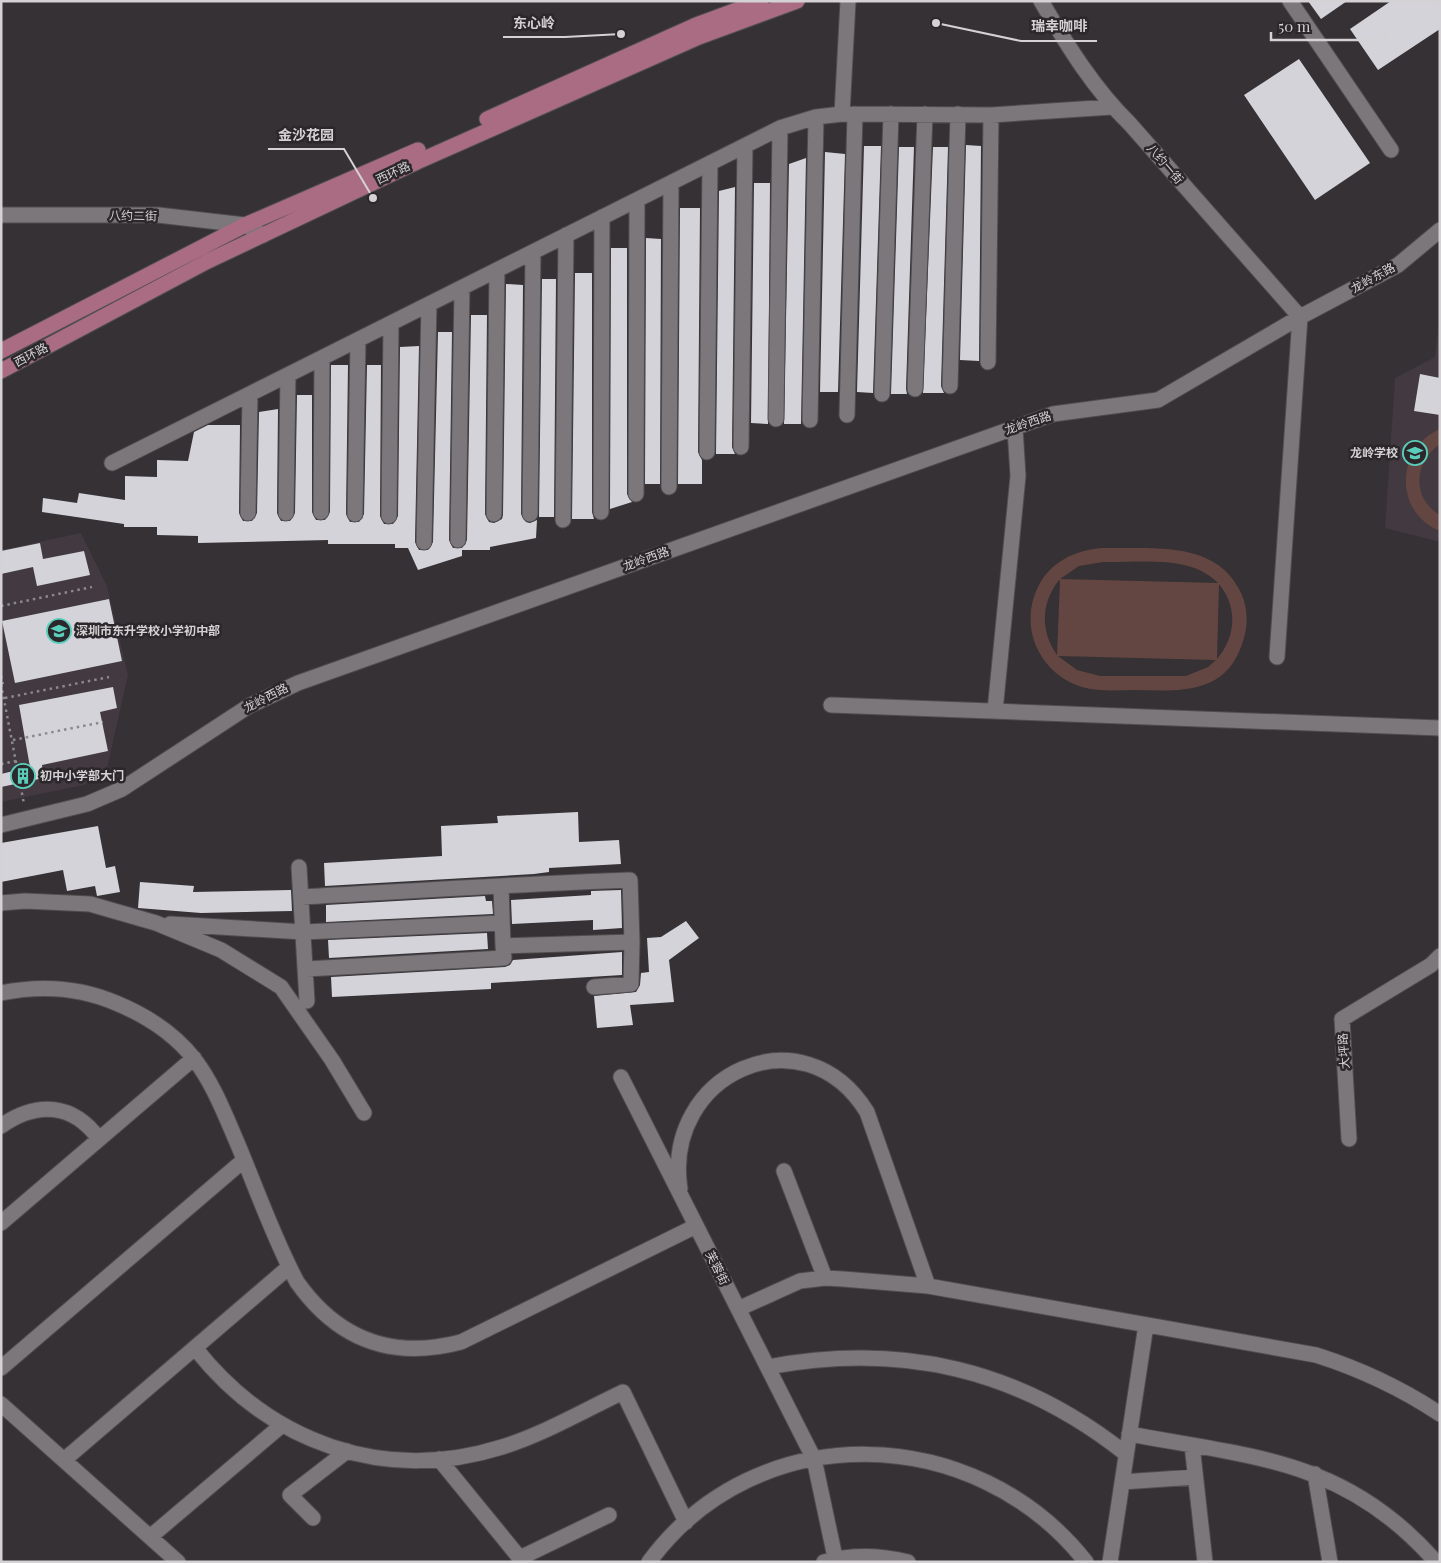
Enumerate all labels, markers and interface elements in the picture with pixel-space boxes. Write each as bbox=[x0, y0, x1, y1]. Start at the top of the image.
callout: 东心岭 bbox=[503, 8, 565, 37]
scale bar bbox=[1271, 10, 1386, 42]
callout: 瑞幸咖啡 bbox=[1021, 12, 1097, 41]
text: 东心岭 bbox=[513, 13, 555, 32]
text: 瑞幸咖啡 bbox=[1031, 16, 1088, 35]
text: 50 m bbox=[1278, 16, 1311, 36]
callout: 金沙花园 bbox=[268, 120, 344, 149]
text: 金沙花园 bbox=[278, 125, 334, 144]
street label: 八约一街 bbox=[1144, 140, 1188, 187]
street label: 西环路 bbox=[373, 157, 412, 187]
street label: 八约二街 bbox=[109, 207, 157, 223]
street label: 龙岭东路 bbox=[1348, 258, 1397, 296]
street label: 西环路 bbox=[11, 339, 50, 370]
street label: 龙岭西路 bbox=[1002, 407, 1053, 437]
school or university icon: 龙岭学校 bbox=[1402, 440, 1428, 466]
place label: 龙岭学校 bbox=[1350, 444, 1398, 460]
street label: 龙岭西路 bbox=[620, 542, 671, 574]
school or university icon: 深圳市东升学校小学初中部 bbox=[46, 618, 72, 644]
place label: 深圳市东升学校小学初中部 bbox=[76, 622, 220, 638]
street label: 龙岭西路 bbox=[241, 679, 291, 715]
building icon: 初中小学部大门 bbox=[10, 763, 36, 789]
place label: 初中小学部大门 bbox=[40, 767, 124, 783]
street label: 大坪路 bbox=[1334, 1033, 1352, 1070]
street label: 芙蓉街 bbox=[703, 1248, 733, 1287]

